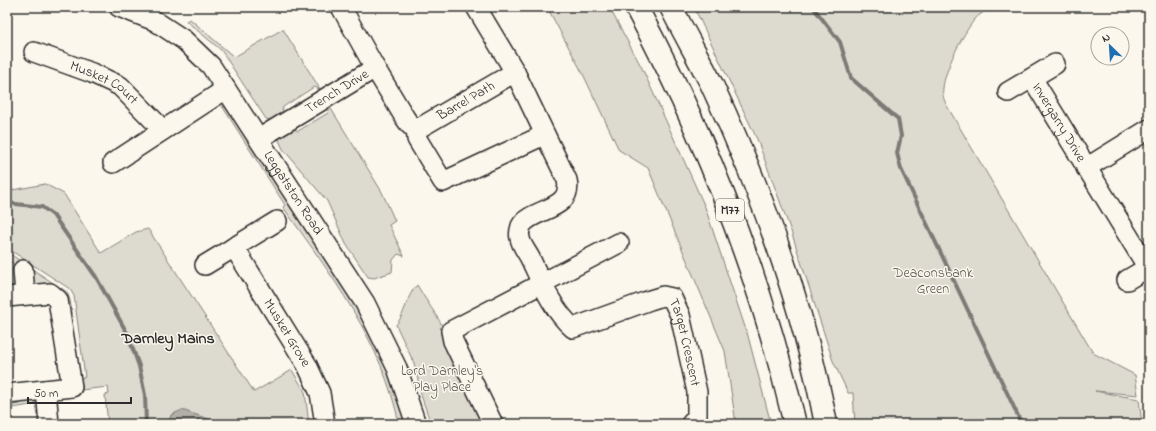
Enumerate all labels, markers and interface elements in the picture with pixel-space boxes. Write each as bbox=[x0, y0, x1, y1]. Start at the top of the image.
north arrow bbox=[1090, 26, 1130, 66]
text: N bbox=[1099, 29, 1113, 47]
street label: Musket Court bbox=[67, 55, 143, 110]
street label: Trench Drive bbox=[301, 63, 373, 119]
street label: Barrel Path bbox=[432, 76, 499, 126]
street label: Invergarry Drive bbox=[1027, 79, 1092, 167]
street label: Leggatston Road bbox=[258, 147, 329, 239]
road number: M77 bbox=[716, 199, 744, 221]
park label: Deaconsbank Green bbox=[892, 263, 974, 300]
street label: Musket Grove bbox=[258, 295, 317, 372]
street label: Target Crescent bbox=[663, 295, 706, 389]
district label: Darnley Mains bbox=[120, 327, 215, 352]
park label: Lord Darnley's Play Place bbox=[401, 361, 483, 399]
scale bar bbox=[28, 379, 131, 405]
text: 50 m bbox=[34, 385, 58, 403]

